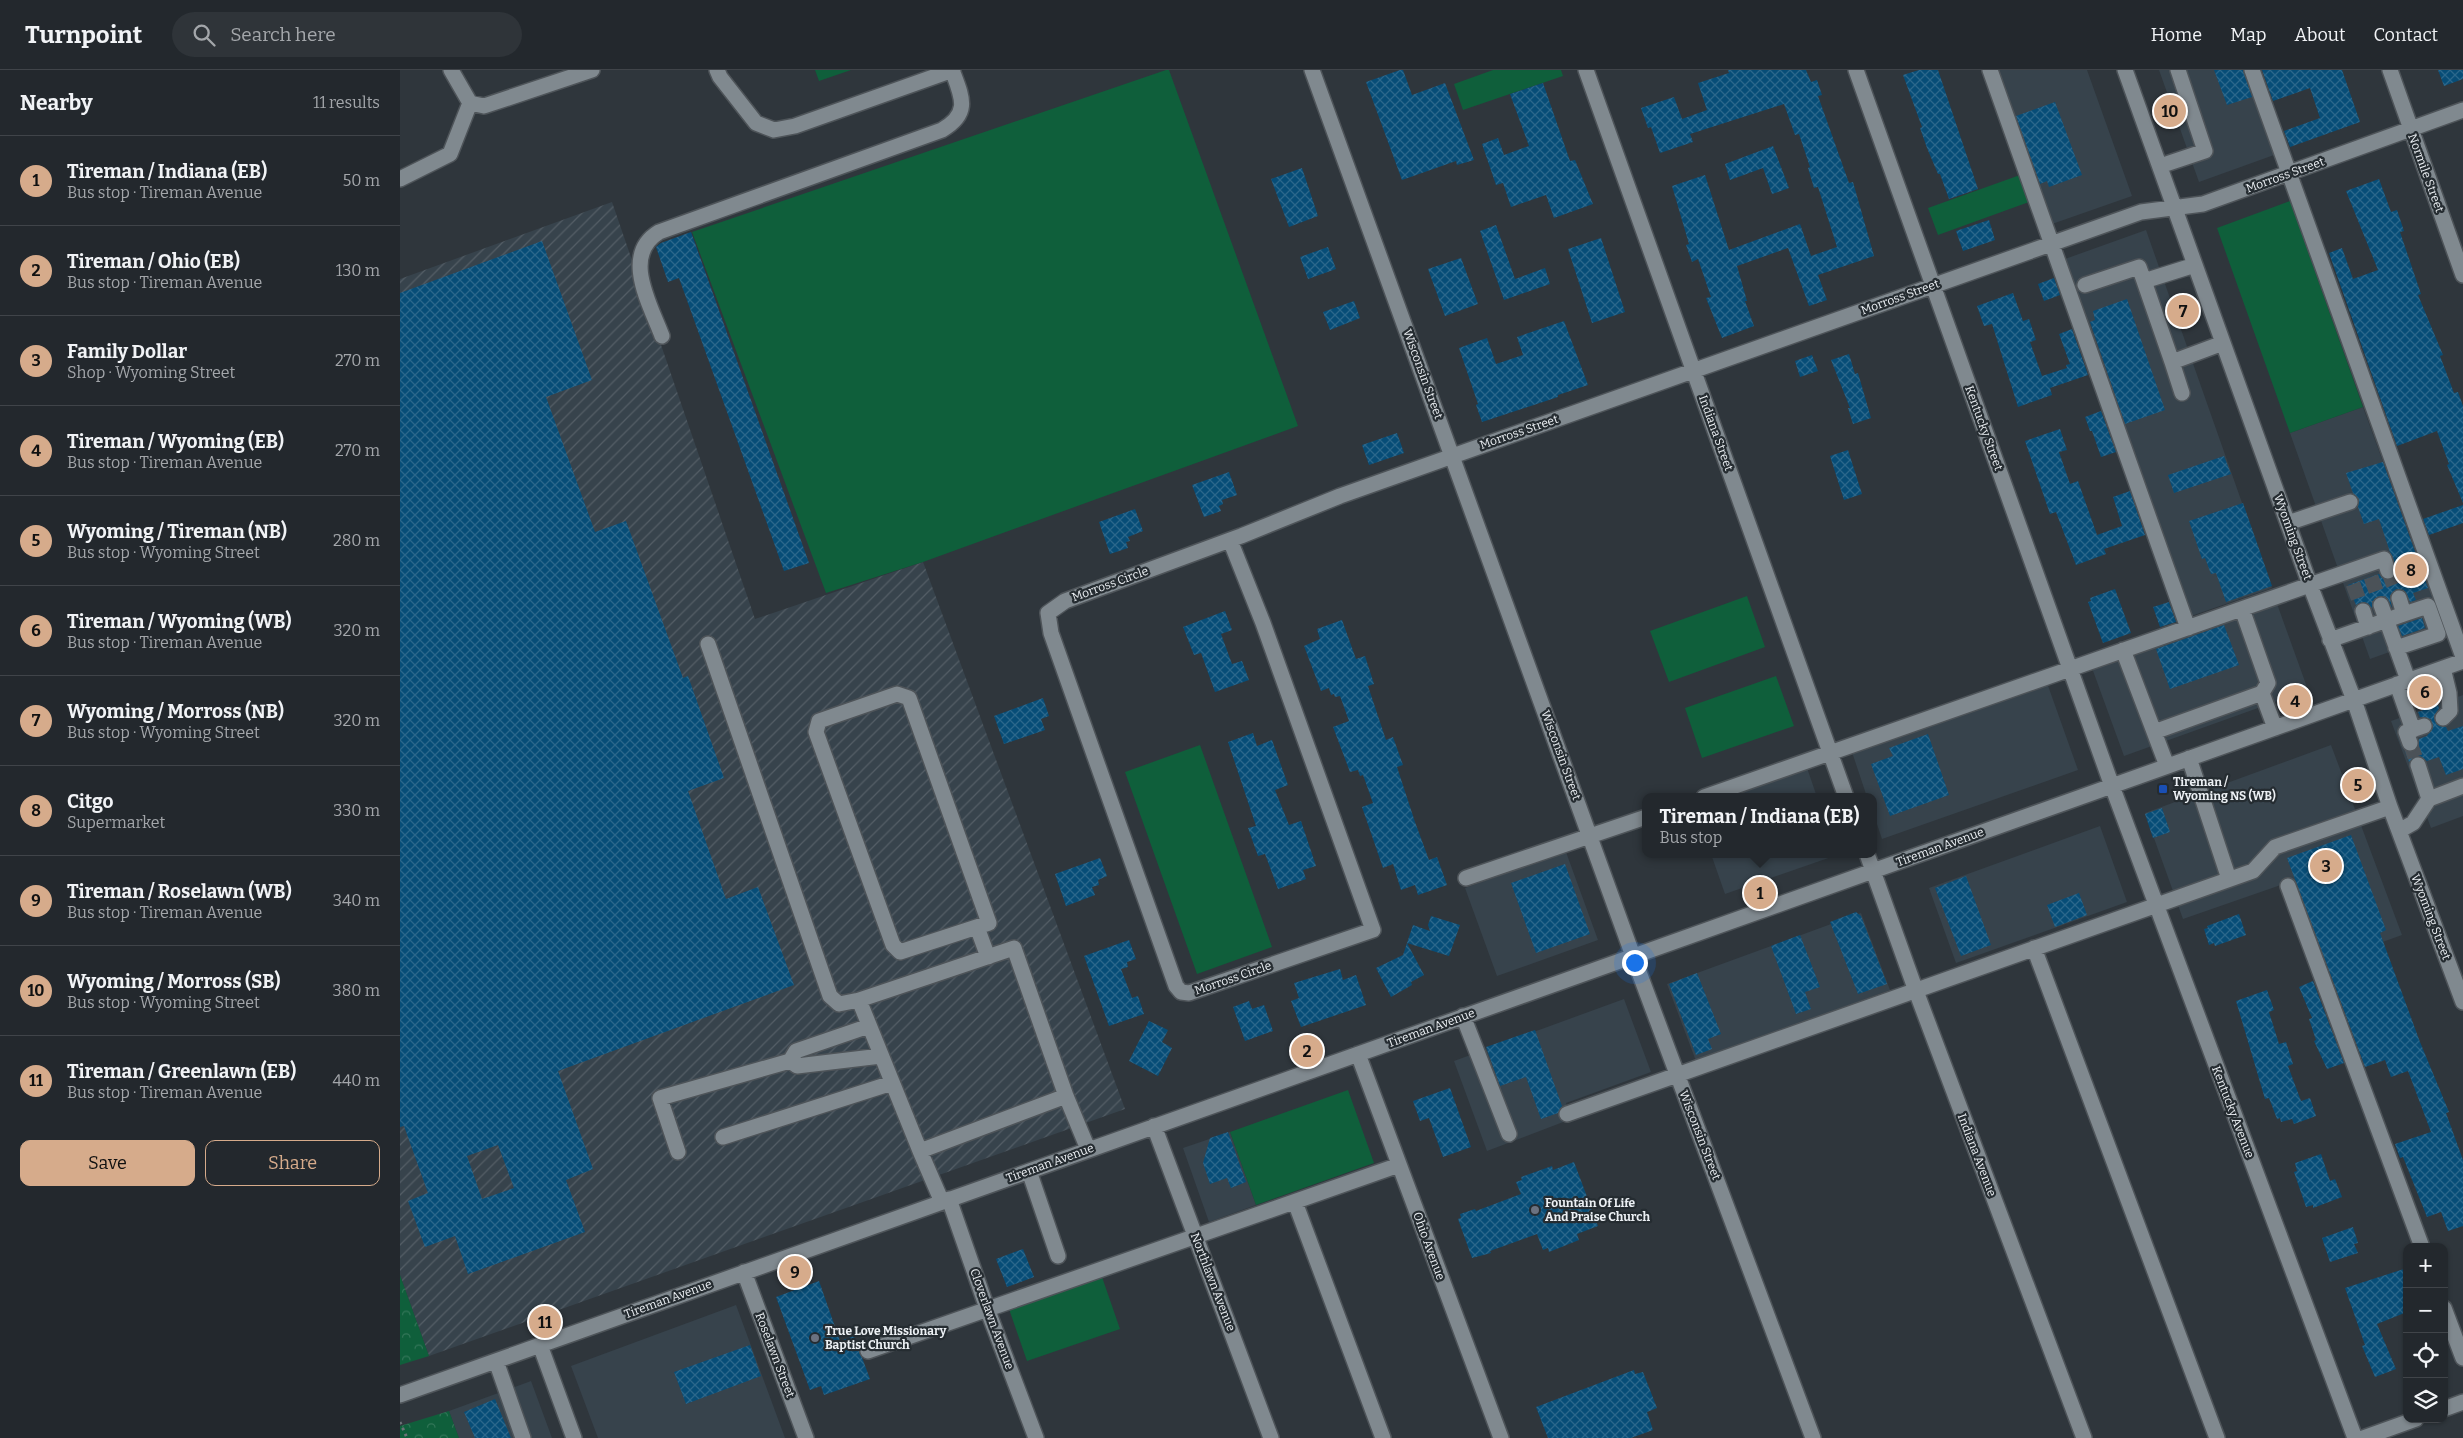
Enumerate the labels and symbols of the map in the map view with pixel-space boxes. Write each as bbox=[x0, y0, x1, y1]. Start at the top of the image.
pin: 10 bbox=[2154, 92, 2186, 130]
street label: Normile Street bbox=[2405, 132, 2447, 215]
street label: Morross Street bbox=[2244, 154, 2327, 196]
street label: Morross Street bbox=[1859, 276, 1942, 318]
pin: 7 bbox=[2167, 292, 2199, 330]
street label: Wisconsin Street bbox=[1400, 327, 1446, 421]
street label: Kentucky Street bbox=[1962, 384, 2006, 473]
street label: Indiana Street bbox=[1696, 393, 1736, 473]
street label: Morross Street bbox=[1478, 412, 1561, 452]
street label: Wyoming Street bbox=[2271, 492, 2315, 582]
pin: 8 bbox=[2395, 551, 2427, 589]
street label: Morross Circle bbox=[1070, 564, 1150, 604]
pin: 6 bbox=[2409, 673, 2441, 711]
pin: 4 bbox=[2279, 682, 2311, 720]
street label: Wisconsin Street bbox=[1538, 708, 1584, 802]
pin: 5 bbox=[2342, 766, 2374, 804]
place label: Tireman / Wyoming NS (WB) bbox=[2173, 775, 2276, 803]
marker: Tireman / Wyoming NS (WB) bbox=[2157, 783, 2169, 795]
street label: Tireman Avenue bbox=[1894, 825, 1986, 869]
pin: 3 bbox=[2310, 847, 2342, 885]
street label: Wyoming Street bbox=[2408, 872, 2454, 962]
pin: 1 bbox=[1744, 874, 1776, 912]
your location bbox=[1622, 950, 1648, 976]
street label: Morross Circle bbox=[1193, 958, 1273, 998]
street label: Tireman Avenue bbox=[1385, 1006, 1477, 1050]
pin: 2 bbox=[1291, 1032, 1323, 1070]
street label: Kentucky Avenue bbox=[2209, 1064, 2257, 1160]
street label: Wisconsin Street bbox=[1676, 1088, 1724, 1182]
street label: Indiana Avenue bbox=[1955, 1112, 1999, 1198]
street label: Tireman Avenue bbox=[1004, 1141, 1096, 1185]
place label: Fountain Of Life And Praise Church bbox=[1545, 1196, 1650, 1224]
marker: Fountain Of Life And Praise Church bbox=[1529, 1204, 1541, 1216]
street label: Ohio Avenue bbox=[1410, 1210, 1448, 1282]
street label: Northlawn Avenue bbox=[1188, 1231, 1238, 1333]
pin: 9 bbox=[779, 1253, 811, 1291]
street label: Cloverlawn Avenue bbox=[967, 1267, 1017, 1371]
street label: Tireman Avenue bbox=[622, 1277, 714, 1321]
pin: 11 bbox=[529, 1303, 561, 1341]
street label: Roselawn Street bbox=[752, 1311, 798, 1400]
place label: True Love Missionary Baptist Church bbox=[825, 1324, 947, 1352]
marker: True Love Missionary Baptist Church bbox=[809, 1332, 821, 1344]

